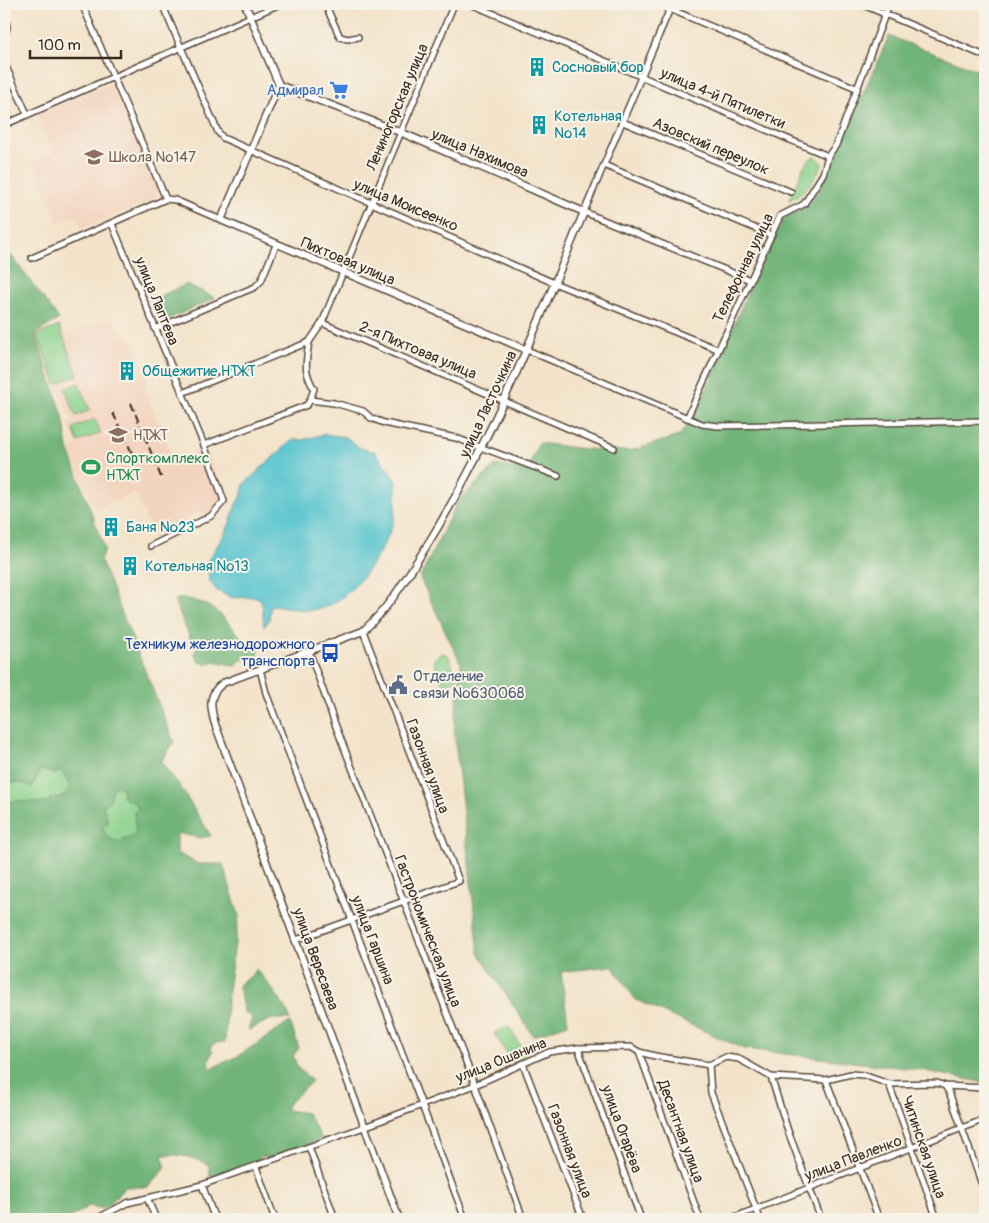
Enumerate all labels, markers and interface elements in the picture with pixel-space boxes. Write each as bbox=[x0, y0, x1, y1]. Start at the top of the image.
scale bar bbox=[30, 28, 121, 60]
text: 100 m bbox=[38, 36, 81, 55]
street label: Лениногорская улица bbox=[362, 41, 433, 175]
building icon: Сосновый бор bbox=[526, 56, 548, 78]
place label: Сосновый бор bbox=[552, 58, 644, 77]
street label: улица 4-й Пятилетки bbox=[657, 63, 788, 133]
supermarket icon: Адмирал bbox=[328, 79, 350, 101]
place label: Адмирал bbox=[267, 81, 324, 100]
place label: Котельная №14 bbox=[554, 107, 622, 143]
street label: Азовский переулок bbox=[650, 113, 772, 180]
building icon: Котельная №14 bbox=[528, 114, 550, 136]
street label: улица Нахимова bbox=[428, 124, 531, 182]
school or university icon: Школа №147 bbox=[83, 146, 105, 168]
place label: Школа №147 bbox=[109, 148, 196, 167]
street label: улица Моисеенко bbox=[350, 174, 461, 236]
street label: Телефонная улица bbox=[709, 210, 778, 326]
street label: Пихтовая улица bbox=[298, 233, 398, 290]
street label: улица Лаптева bbox=[130, 253, 183, 348]
street label: 2-я Пихтовая улица bbox=[356, 317, 479, 384]
street label: улица Ласточкина bbox=[455, 348, 522, 462]
building icon: Общежитие НТЖТ bbox=[116, 360, 138, 382]
place label: Общежитие НТЖТ bbox=[142, 362, 256, 381]
school or university icon: НТЖТ bbox=[107, 424, 129, 446]
place label: НТЖТ bbox=[133, 426, 168, 445]
place label: Спорткомплекс НТЖТ bbox=[106, 449, 210, 485]
sports icon: Спорткомплекс НТЖТ bbox=[80, 456, 102, 478]
building icon: Баня №23 bbox=[100, 516, 122, 538]
place label: Баня №23 bbox=[126, 518, 194, 537]
building icon: Котельная №13 bbox=[119, 555, 141, 577]
place label: Котельная №13 bbox=[145, 557, 249, 576]
place label: Техникум железнодорожного транспорта bbox=[125, 635, 315, 671]
bus stop icon: Техникум железнодорожного транспорта bbox=[319, 642, 341, 664]
place label: Отделение связи №630068 bbox=[413, 667, 525, 703]
public building icon: Отделение связи №630068 bbox=[387, 674, 409, 696]
street label: Газонная улица bbox=[402, 716, 453, 816]
street label: Гастрономическая улица bbox=[390, 853, 465, 1010]
street label: улица Гаршина bbox=[347, 892, 398, 987]
street label: улица Вересаева bbox=[288, 905, 343, 1013]
street label: улица Ошанина bbox=[452, 1034, 549, 1088]
street label: Десантная улица bbox=[653, 1076, 708, 1185]
street label: улица Огарёва bbox=[597, 1082, 646, 1176]
street label: Читинская улица bbox=[897, 1093, 950, 1201]
street label: Газонная улица bbox=[543, 1102, 596, 1201]
street label: улица Павленко bbox=[801, 1131, 904, 1186]

